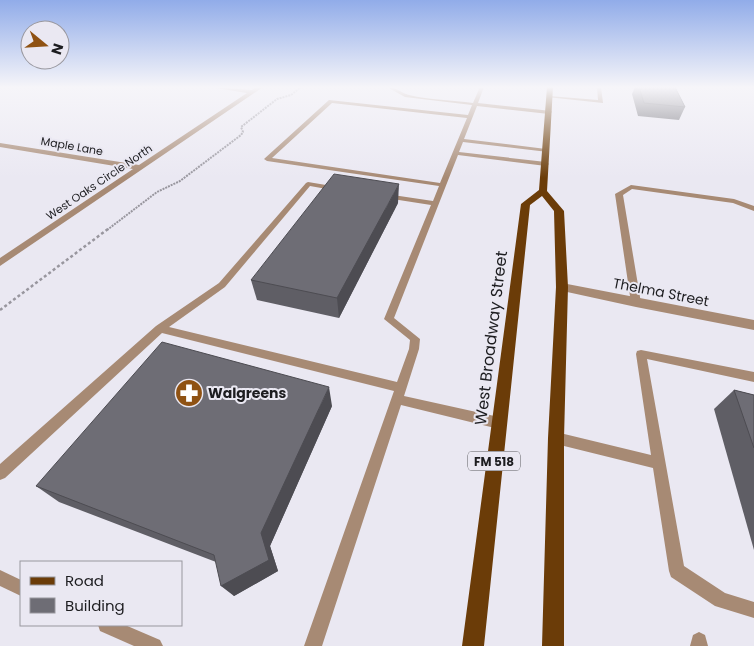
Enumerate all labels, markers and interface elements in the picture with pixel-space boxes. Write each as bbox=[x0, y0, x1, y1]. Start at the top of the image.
north arrow bbox=[20, 20, 70, 70]
text: N bbox=[46, 41, 69, 57]
street label: Maple Lane bbox=[40, 133, 105, 159]
street label: West Oaks Circle North bbox=[43, 140, 155, 224]
street label: West Broadway Street bbox=[469, 249, 513, 427]
street label: Thelma Street bbox=[611, 273, 711, 311]
pharmacy icon: Walgreens bbox=[174, 378, 204, 408]
place label: Walgreens bbox=[208, 383, 287, 403]
road number: FM 518 bbox=[468, 452, 520, 471]
legend bbox=[20, 561, 182, 626]
text: Road bbox=[65, 570, 104, 591]
text: Building bbox=[65, 595, 125, 616]

